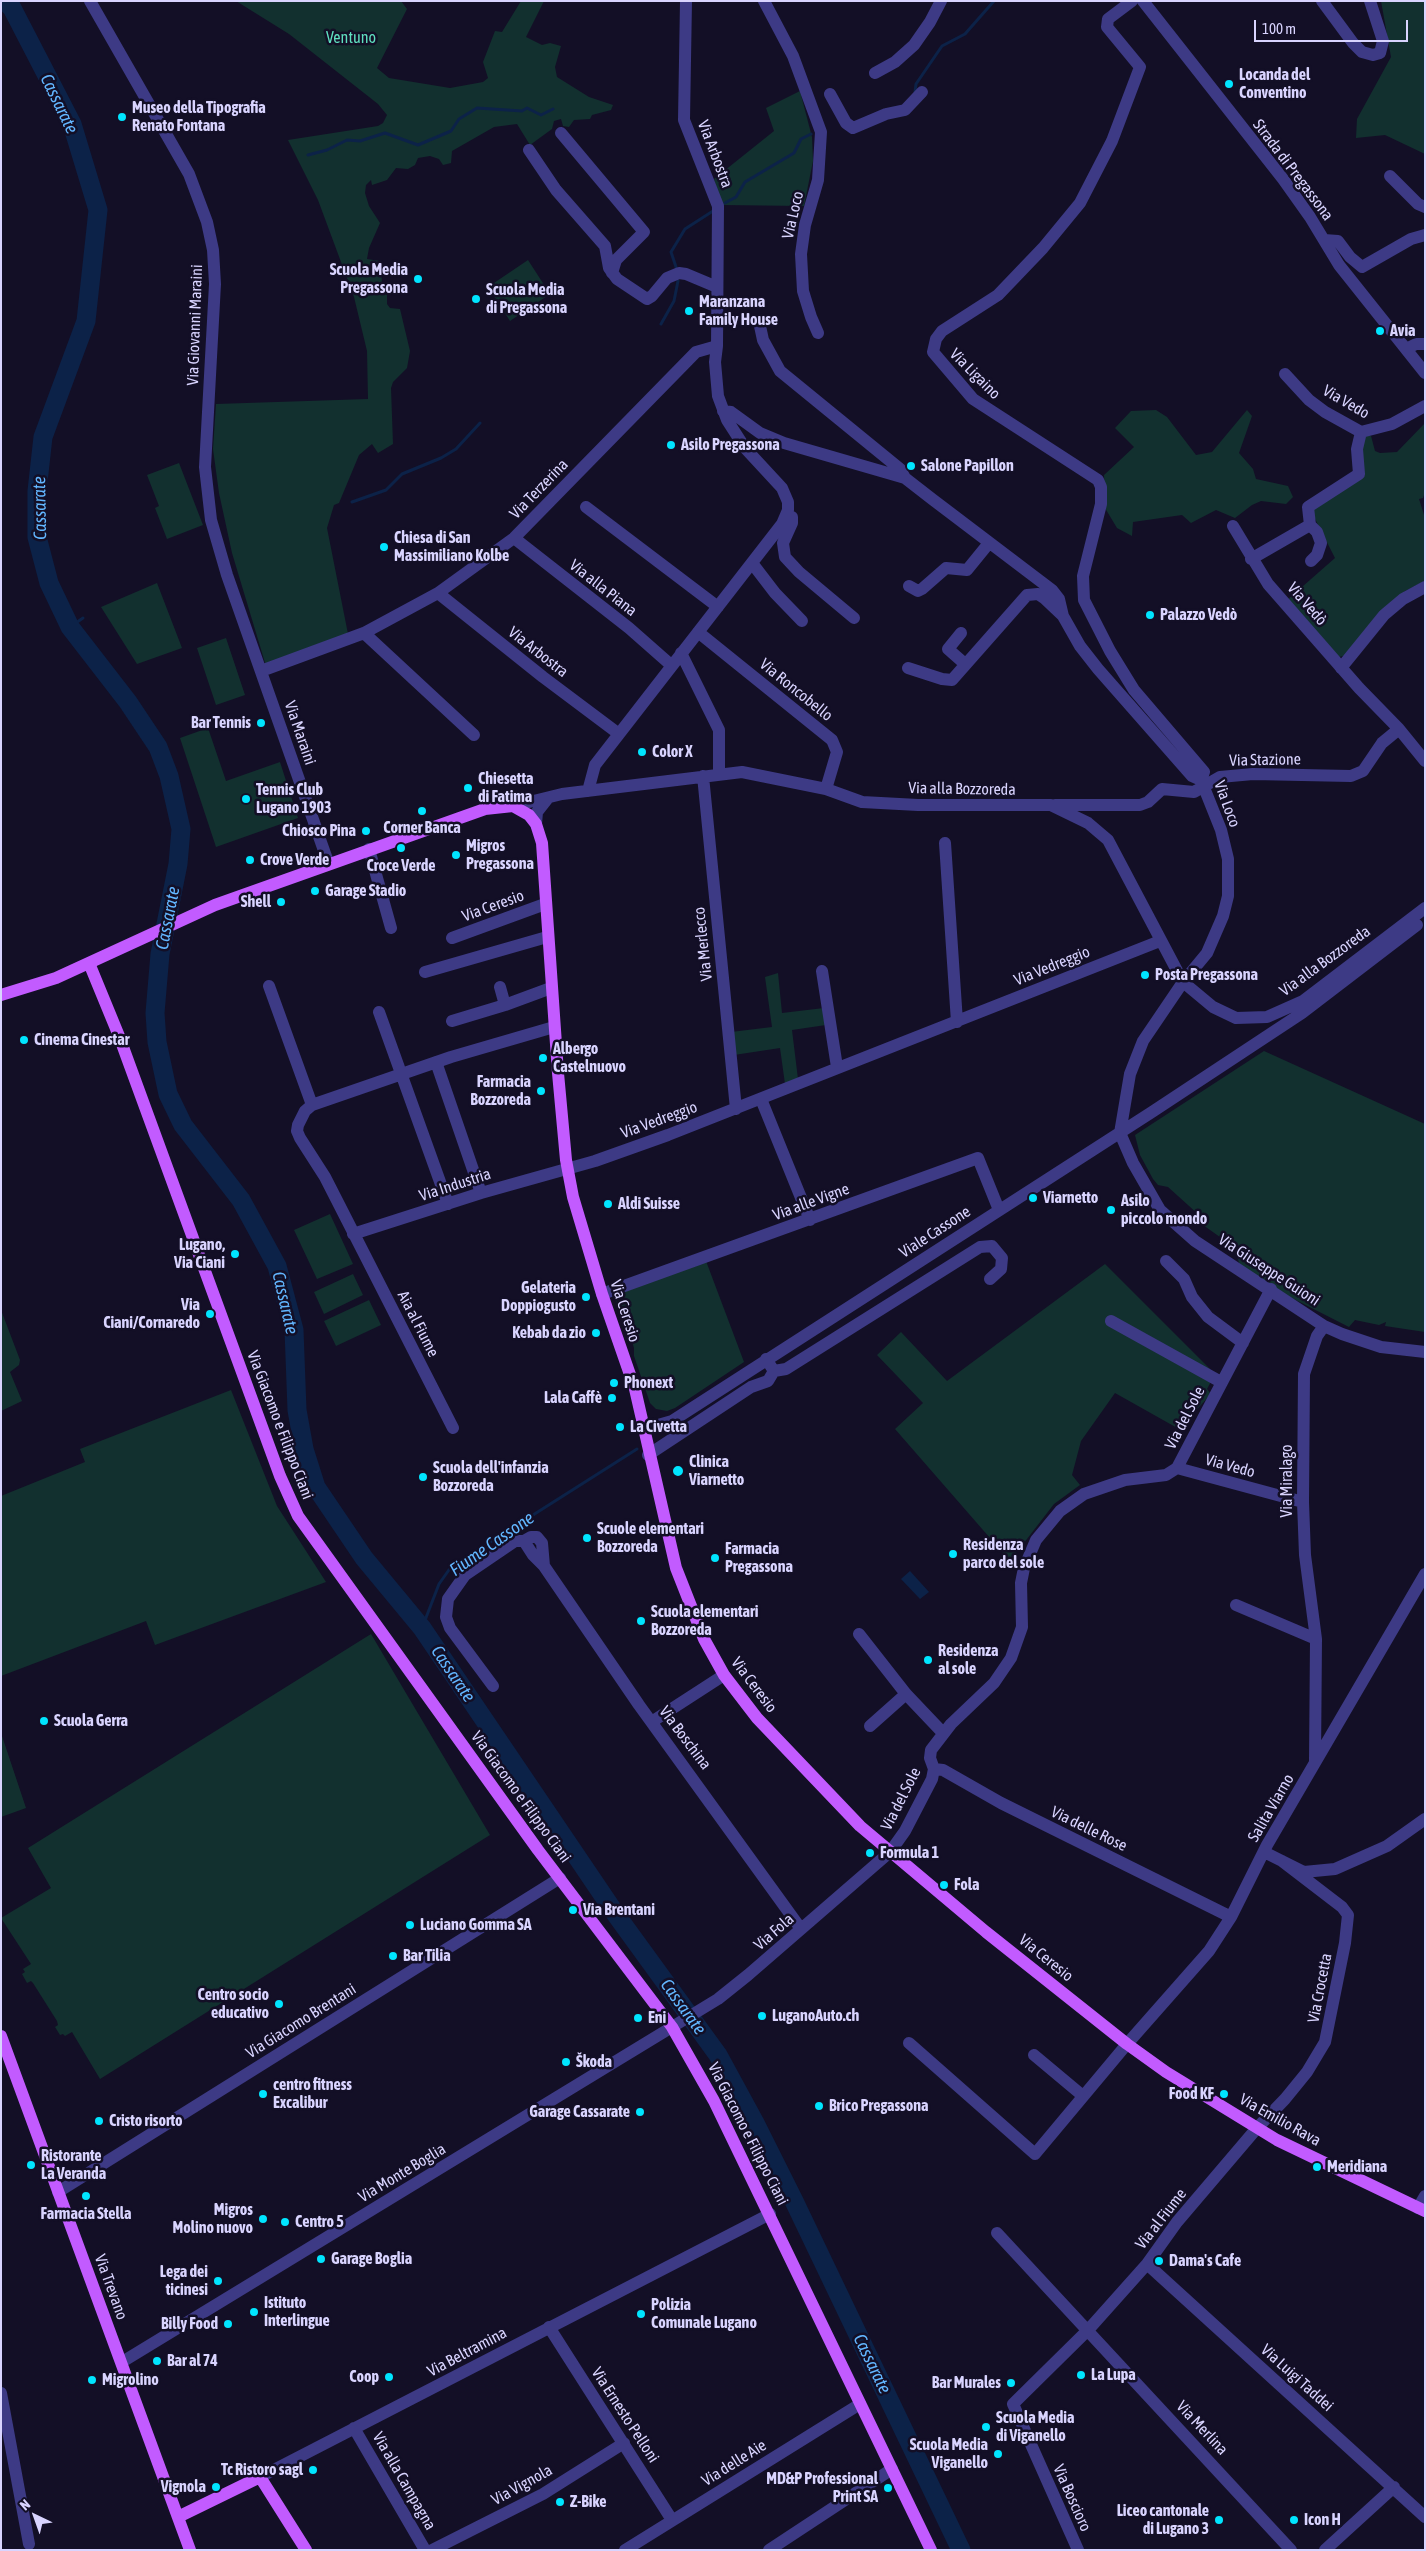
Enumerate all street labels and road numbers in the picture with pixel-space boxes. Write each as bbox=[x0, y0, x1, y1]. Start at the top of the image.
street label: Strada di Pregassona bbox=[1249, 116, 1337, 224]
street label: Via Arbostra bbox=[693, 117, 737, 191]
street label: Via Loco bbox=[778, 189, 808, 241]
street label: Via Giovanni Maraini bbox=[183, 264, 207, 386]
street label: Via Ligaino bbox=[946, 345, 1004, 403]
street label: Via Vedo bbox=[1319, 381, 1373, 423]
street label: Via Terzerina bbox=[506, 455, 572, 523]
street label: Via alla Piana bbox=[565, 556, 641, 620]
street label: Via Vedò bbox=[1283, 579, 1331, 629]
street label: Via Arbostra bbox=[504, 623, 572, 681]
street label: Via Roncobello bbox=[756, 655, 836, 725]
street label: Via Maraini bbox=[280, 699, 320, 767]
street label: Via Stazione bbox=[1229, 750, 1301, 770]
street label: Via alla Bozzoreda bbox=[908, 778, 1016, 800]
street label: Via Loco bbox=[1210, 778, 1244, 830]
street label: Via Ceresio bbox=[459, 886, 527, 926]
street label: Via Merlecco bbox=[690, 906, 716, 982]
street label: Via alla Bozzoreda bbox=[1276, 922, 1374, 1000]
street label: Via Vedreggio bbox=[1011, 942, 1093, 990]
street label: Via Vedreggio bbox=[618, 1097, 700, 1143]
street label: Via Industria bbox=[417, 1164, 493, 1206]
street label: Via alle Vigne bbox=[770, 1179, 852, 1225]
street label: Viale Cassone bbox=[896, 1202, 974, 1262]
street label: Via Giuseppe Guioni bbox=[1215, 1230, 1323, 1310]
street label: Via Ceresio bbox=[606, 1277, 644, 1345]
street label: Aia al Fiume bbox=[393, 1288, 443, 1360]
street label: Via Giacomo e Filippo Ciani bbox=[243, 1348, 317, 1502]
street label: Via del Sole bbox=[1161, 1383, 1209, 1453]
street label: Via Miralago bbox=[1277, 1444, 1297, 1518]
street label: Via Vedo bbox=[1203, 1450, 1257, 1482]
street label: Via Ceresio bbox=[727, 1653, 781, 1717]
street label: Via Boschina bbox=[655, 1702, 715, 1774]
street label: Via Giacomo e Filippo Ciani bbox=[467, 1728, 575, 1866]
street label: Via del Sole bbox=[877, 1764, 925, 1834]
street label: Salita Viarno bbox=[1244, 1771, 1298, 1845]
street label: Via delle Rose bbox=[1048, 1802, 1130, 1856]
street label: Via Fola bbox=[750, 1910, 798, 1954]
street label: Via Ceresio bbox=[1015, 1930, 1077, 1986]
street label: Via Crocetta bbox=[1304, 1952, 1336, 2024]
street label: Via Giacomo Brentani bbox=[242, 1979, 360, 2063]
street label: Via Giacomo e Filippo Ciani bbox=[704, 2059, 792, 2209]
street label: Via Emilio Rava bbox=[1236, 2090, 1324, 2150]
street label: Via Monte Boglia bbox=[355, 2139, 449, 2207]
street label: Via al Fiume bbox=[1131, 2185, 1191, 2253]
street label: Via Trevano bbox=[90, 2252, 132, 2322]
street label: Via Beltramina bbox=[424, 2323, 510, 2381]
street label: Via Luigi Taddei bbox=[1257, 2340, 1337, 2416]
street label: Via Ernesto Pelloni bbox=[587, 2364, 663, 2466]
street label: Via Merlina bbox=[1172, 2397, 1232, 2459]
street label: Via alla Campagna bbox=[368, 2429, 440, 2533]
street label: Via delle Aie bbox=[698, 2436, 770, 2490]
street label: Via Vignola bbox=[488, 2460, 556, 2510]
street label: Via Boscioro bbox=[1049, 2462, 1095, 2534]

